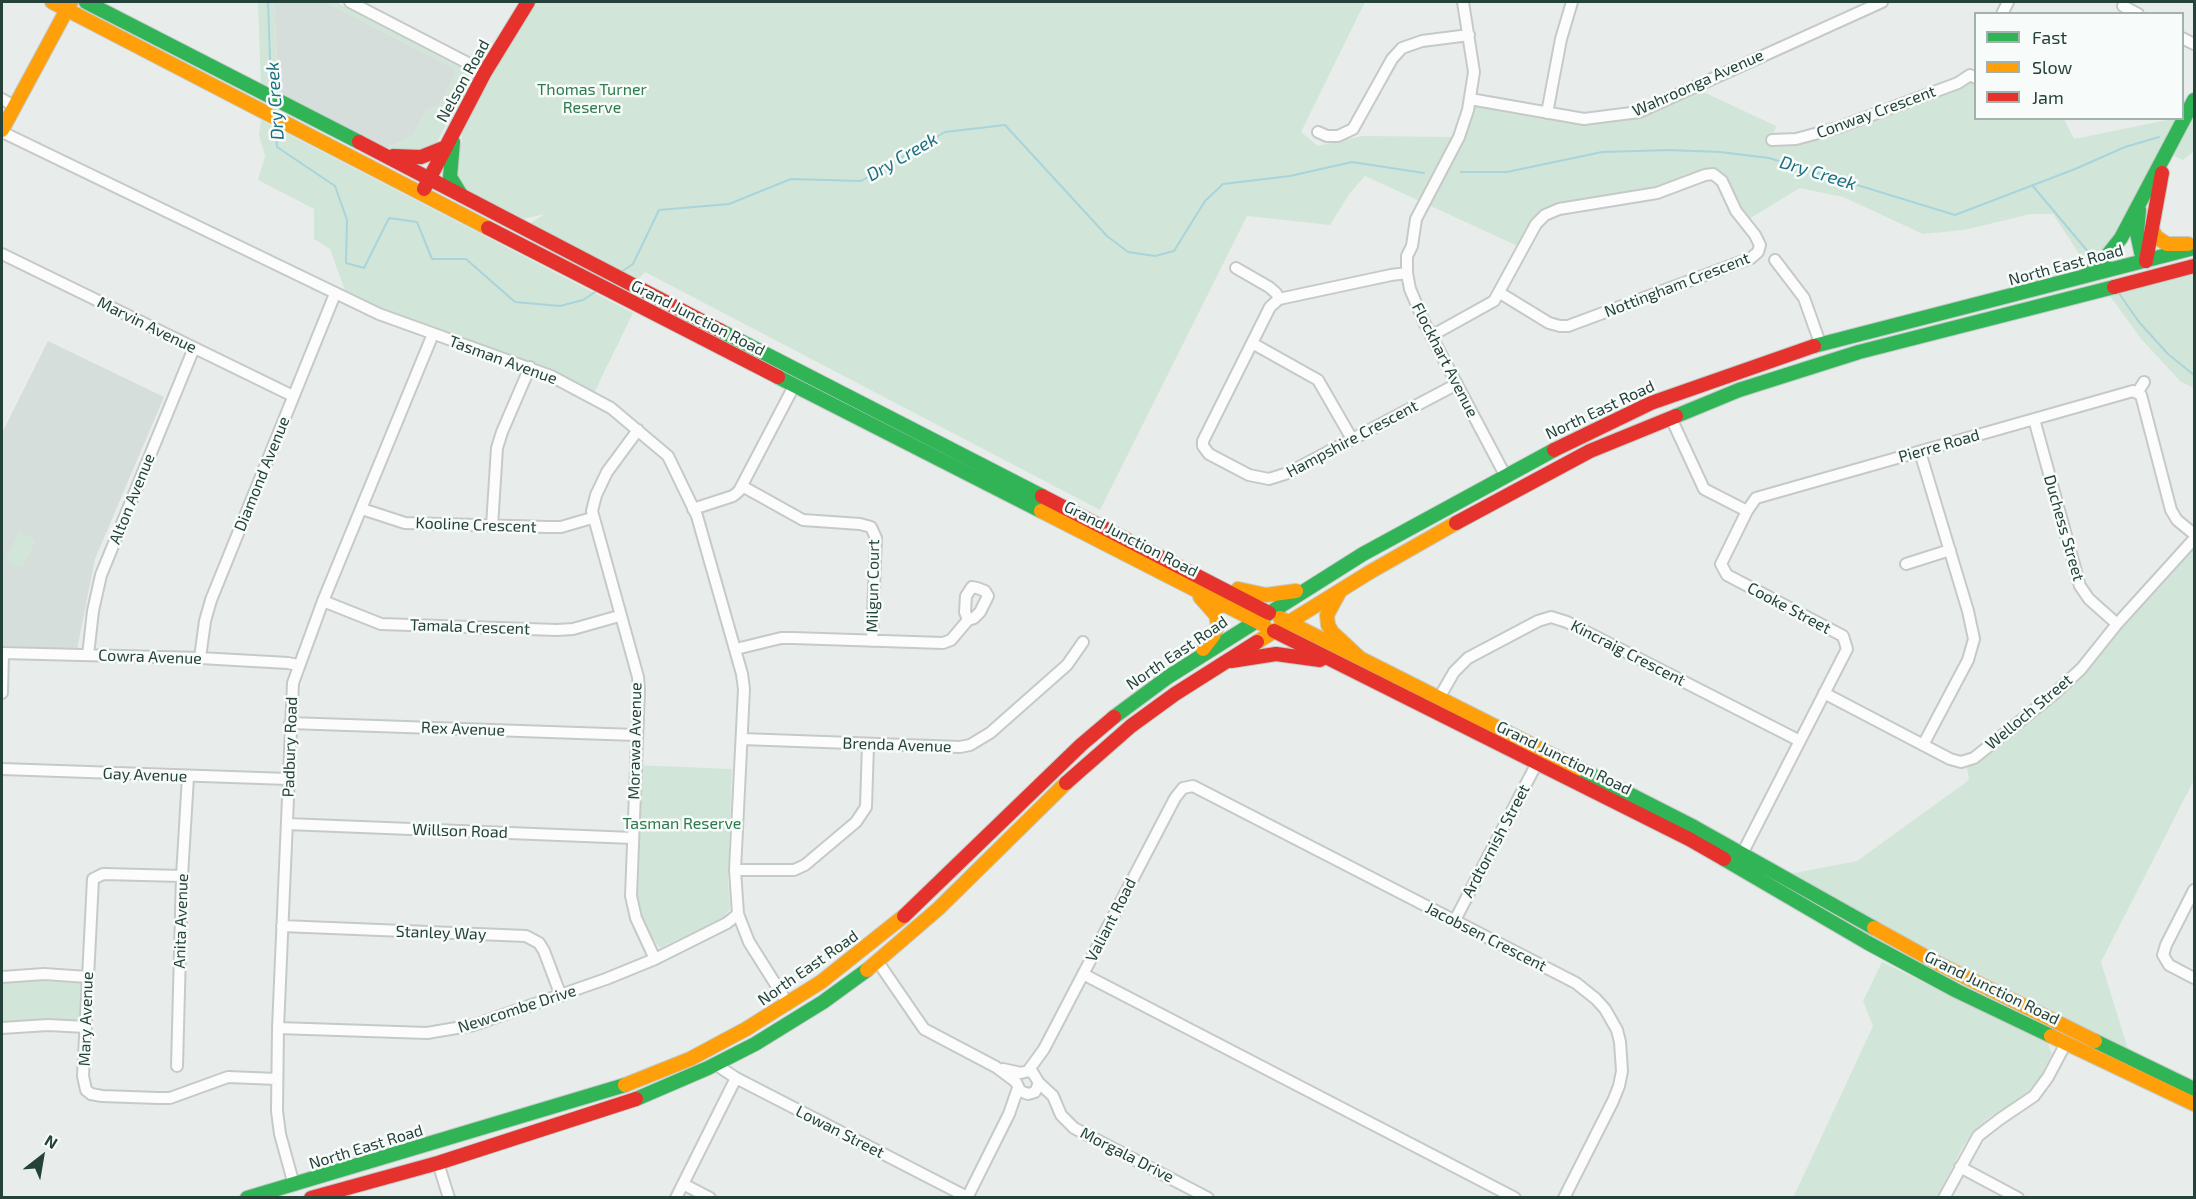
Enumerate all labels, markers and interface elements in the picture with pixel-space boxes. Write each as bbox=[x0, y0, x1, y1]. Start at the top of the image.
legend bbox=[1974, 12, 2184, 120]
text: Fast bbox=[2032, 26, 2067, 48]
street label: Nelson Road bbox=[432, 36, 494, 126]
street label: Wahroonga Avenue bbox=[1629, 45, 1767, 121]
text: Slow bbox=[2032, 56, 2072, 78]
water label: Dry Creek bbox=[261, 61, 289, 141]
park label: Thomas Turner Reserve bbox=[537, 80, 647, 118]
street label: Conway Crescent bbox=[1814, 82, 1938, 142]
text: Jam bbox=[2032, 86, 2064, 108]
water label: Dry Creek bbox=[863, 128, 941, 186]
water label: Dry Creek bbox=[1777, 151, 1859, 195]
street label: North East Road bbox=[2006, 240, 2126, 290]
street label: Nottingham Crescent bbox=[1602, 248, 1752, 322]
street label: Grand Junction Road bbox=[628, 276, 768, 360]
street label: Marvin Avenue bbox=[94, 293, 200, 357]
street label: Flockhart Avenue bbox=[1408, 299, 1482, 421]
street label: Tasman Avenue bbox=[446, 331, 560, 389]
street label: North East Road bbox=[1542, 376, 1658, 444]
street label: Hampshire Crescent bbox=[1283, 396, 1421, 482]
street label: Diamond Avenue bbox=[230, 414, 294, 534]
street label: Pierre Road bbox=[1896, 425, 1982, 467]
street label: Alton Avenue bbox=[105, 451, 159, 547]
street label: Duchess Street bbox=[2040, 473, 2088, 583]
street label: Grand Junction Road bbox=[1061, 497, 1201, 581]
street label: Kooline Crescent bbox=[415, 513, 537, 537]
street label: Milgun Court bbox=[863, 539, 883, 633]
street label: Cooke Street bbox=[1744, 578, 1834, 638]
street label: North East Road bbox=[1123, 612, 1231, 694]
street label: Tamala Crescent bbox=[410, 615, 530, 639]
street label: Kincraig Crescent bbox=[1568, 616, 1688, 690]
street label: Cowra Avenue bbox=[98, 646, 202, 668]
street label: Welloch Street bbox=[1982, 670, 2076, 754]
street label: Morawa Avenue bbox=[624, 682, 646, 800]
street label: Padbury Road bbox=[279, 696, 301, 798]
street label: Grand Junction Road bbox=[1493, 717, 1635, 799]
street label: Rex Avenue bbox=[421, 718, 505, 740]
street label: Brenda Avenue bbox=[842, 734, 952, 756]
street label: Gay Avenue bbox=[102, 764, 188, 786]
street label: Ardtornish Street bbox=[1458, 781, 1534, 901]
park label: Tasman Reserve bbox=[623, 814, 741, 834]
street label: Willson Road bbox=[412, 820, 508, 842]
street label: Anita Avenue bbox=[170, 873, 192, 969]
street label: Valiant Road bbox=[1082, 875, 1140, 965]
street label: Jacobsen Crescent bbox=[1422, 898, 1550, 976]
street label: Stanley Way bbox=[395, 922, 487, 944]
street label: North East Road bbox=[754, 926, 862, 1010]
street label: Grand Junction Road bbox=[1921, 947, 2063, 1029]
street label: Mary Avenue bbox=[75, 971, 97, 1067]
street label: Newcombe Drive bbox=[456, 981, 578, 1037]
street label: Lowan Street bbox=[793, 1102, 887, 1162]
street label: North East Road bbox=[307, 1121, 425, 1173]
street label: Morgala Drive bbox=[1077, 1123, 1177, 1187]
north arrow bbox=[12, 1127, 72, 1187]
text: N bbox=[42, 1130, 61, 1152]

